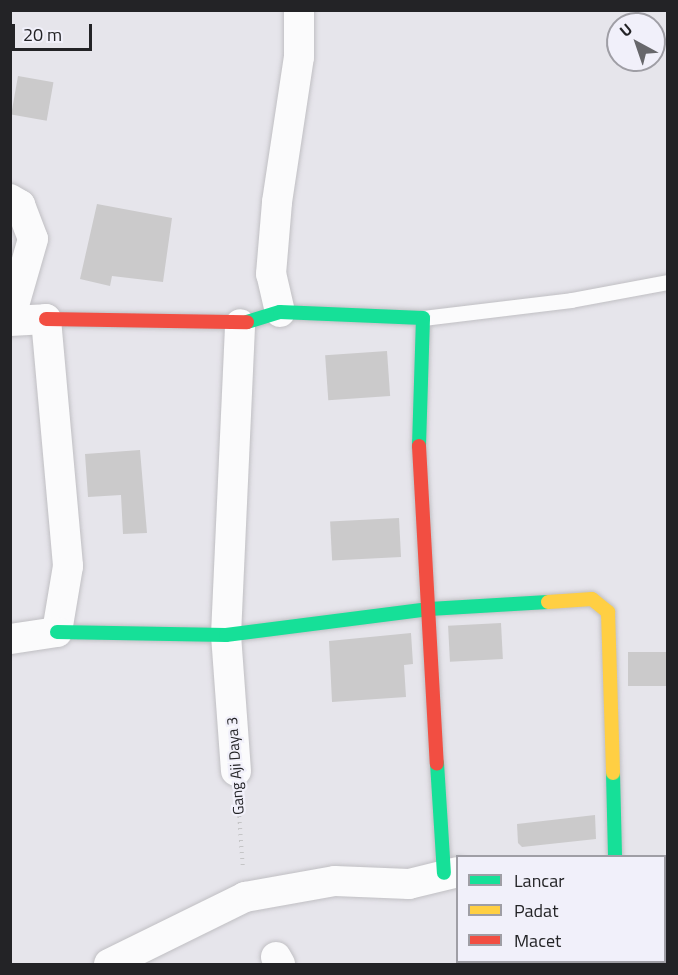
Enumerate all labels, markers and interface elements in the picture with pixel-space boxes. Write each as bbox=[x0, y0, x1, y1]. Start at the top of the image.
scale bar bbox=[15, 12, 94, 50]
north arrow bbox=[606, 12, 666, 72]
text: U bbox=[614, 17, 637, 42]
text: 20 m bbox=[23, 21, 62, 48]
street label: Gang Aji Daya 3 bbox=[223, 716, 247, 816]
legend bbox=[456, 855, 666, 963]
text: Lancar bbox=[514, 867, 564, 894]
text: Padat bbox=[514, 897, 558, 924]
text: Macet bbox=[514, 927, 561, 954]

